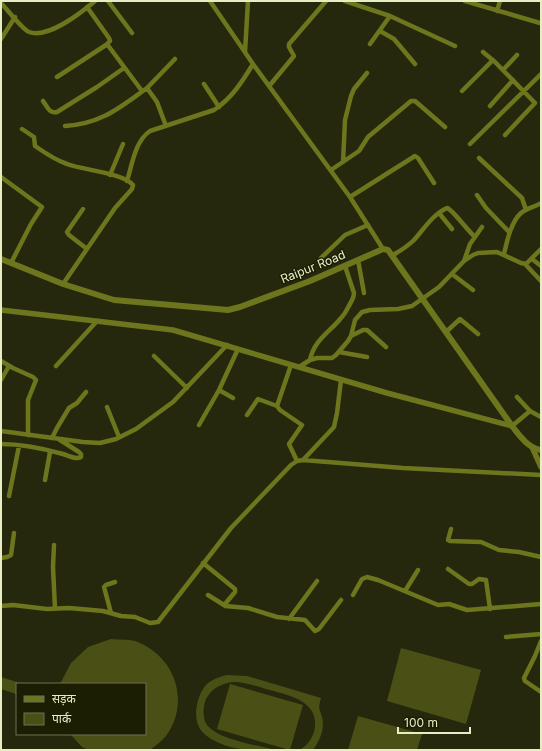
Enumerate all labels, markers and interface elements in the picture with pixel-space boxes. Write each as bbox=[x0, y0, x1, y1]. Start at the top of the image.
street label: Raipur Road bbox=[278, 247, 347, 286]
legend bbox=[16, 683, 146, 735]
text: सड़क bbox=[52, 691, 77, 706]
scale bar bbox=[398, 709, 470, 735]
text: पार्क bbox=[52, 711, 72, 726]
text: 100 m bbox=[404, 715, 438, 730]

